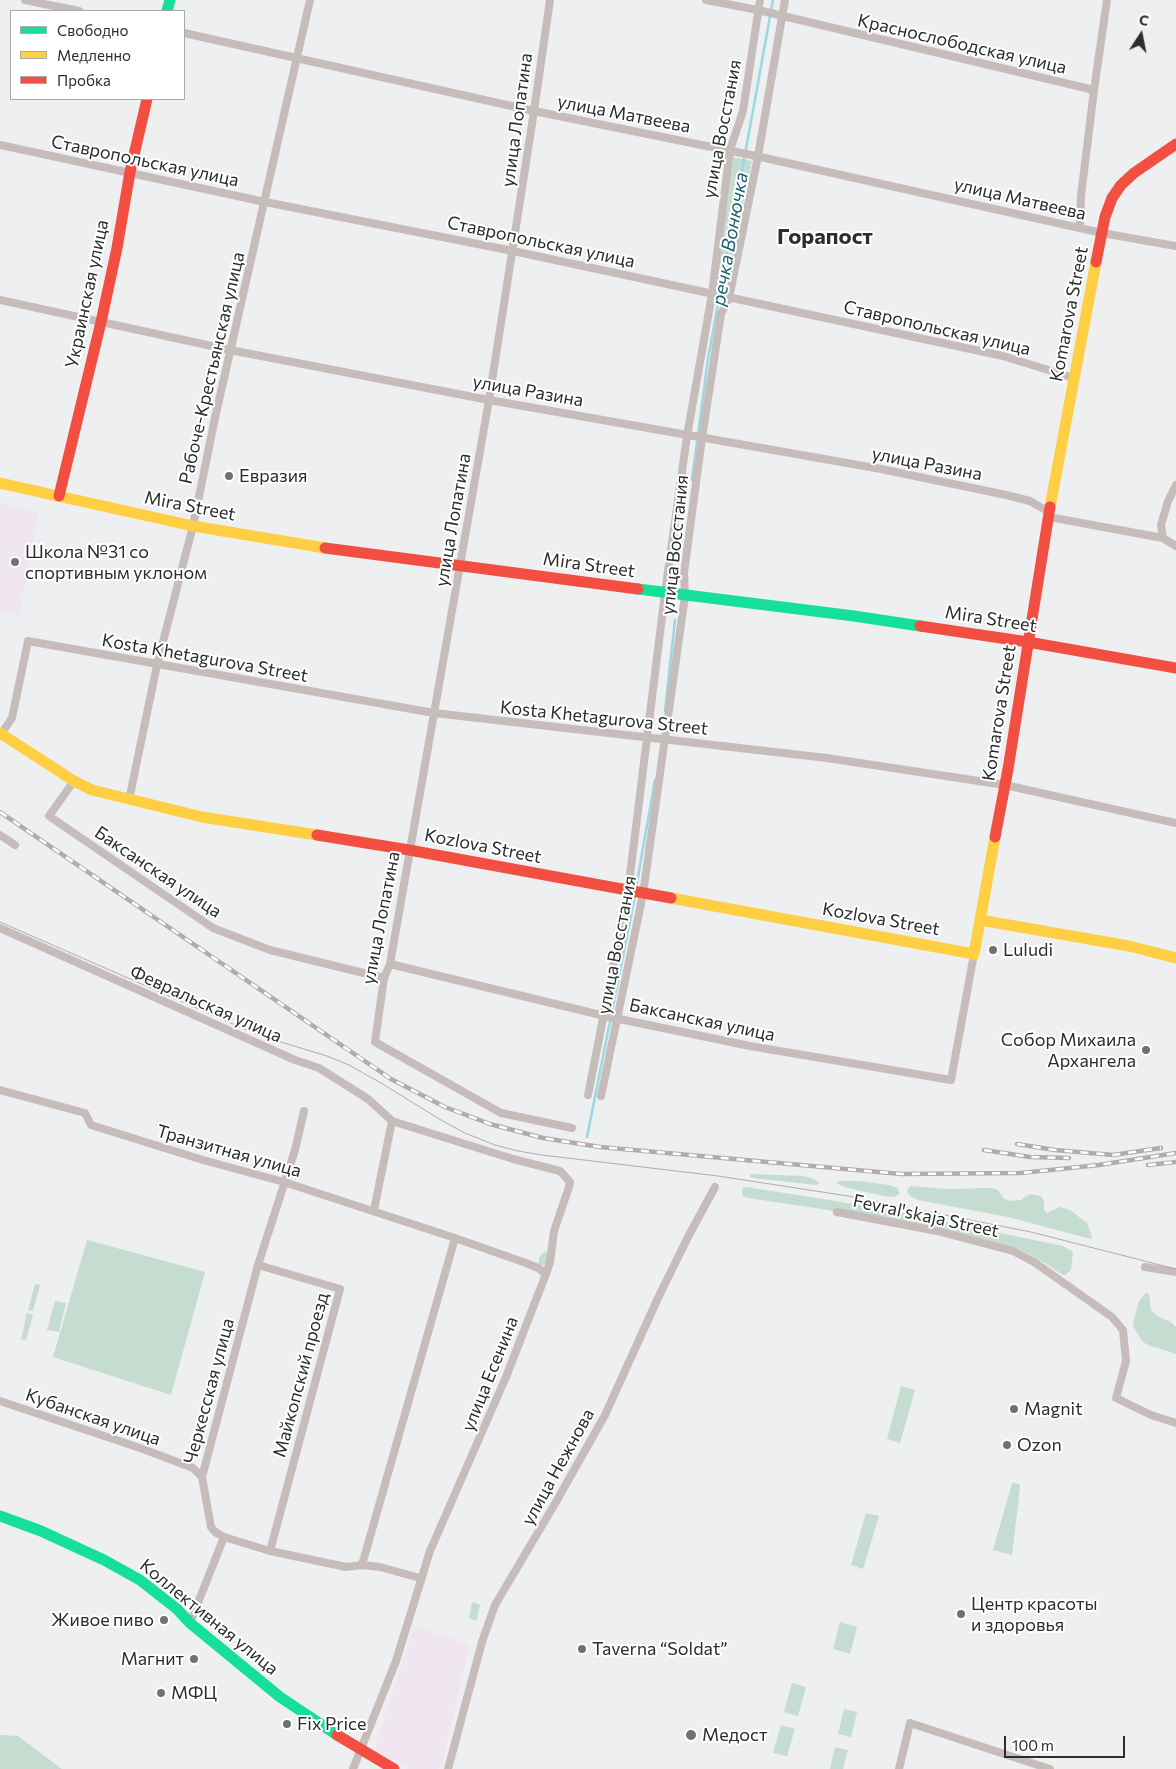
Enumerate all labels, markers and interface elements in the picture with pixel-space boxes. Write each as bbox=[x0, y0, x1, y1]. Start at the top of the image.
street label: Краснослободская улица bbox=[855, 9, 1069, 79]
legend bbox=[10, 10, 185, 100]
north arrow bbox=[1116, 10, 1166, 60]
text: С bbox=[1138, 11, 1150, 29]
text: Свободно bbox=[57, 21, 128, 39]
text: Медленно bbox=[57, 46, 131, 64]
street label: улица Лопатина bbox=[497, 52, 537, 188]
street label: улица Восстания bbox=[698, 58, 746, 200]
text: Пробка bbox=[57, 71, 111, 89]
street label: улица Матвеева bbox=[556, 91, 692, 137]
street label: Ставропольская улица bbox=[49, 131, 241, 191]
water label: речка Вонючка bbox=[707, 171, 753, 307]
street label: улица Матвеева bbox=[952, 173, 1088, 225]
street label: Ставропольская улица bbox=[445, 212, 637, 272]
street label: Украинская улица bbox=[61, 218, 113, 370]
district label: Горапост bbox=[777, 224, 873, 250]
street label: Komarova Street bbox=[1045, 244, 1093, 384]
street label: Рабоче-Крестьянская улица bbox=[175, 250, 249, 486]
street label: Ставропольская улица bbox=[841, 296, 1033, 360]
street label: улица Разина bbox=[471, 371, 585, 411]
street label: улица Разина bbox=[870, 443, 984, 485]
street label: улица Лопатина bbox=[431, 452, 475, 588]
place label: Евразия bbox=[239, 465, 308, 487]
marker: Евразия bbox=[223, 470, 235, 482]
street label: улица Восстания bbox=[657, 474, 693, 616]
street label: Mira Street bbox=[142, 487, 238, 525]
place label: Школа №31 со спортивным уклоном bbox=[25, 541, 207, 584]
street label: Mira Street bbox=[542, 548, 636, 582]
marker: Школа №31 со спортивным уклоном bbox=[9, 556, 21, 568]
street label: Mira Street bbox=[944, 601, 1038, 637]
street label: Kosta Khetagurova Street bbox=[100, 629, 310, 687]
street label: Komarova Street bbox=[978, 643, 1020, 783]
street label: Kosta Khetagurova Street bbox=[499, 696, 709, 740]
street label: Баксанская улица bbox=[90, 822, 226, 922]
street label: Kozlova Street bbox=[423, 824, 543, 868]
street label: улица Лопатина bbox=[358, 850, 404, 986]
street label: улица Восстания bbox=[593, 874, 641, 1016]
street label: Kozlova Street bbox=[821, 898, 941, 940]
place label: Luludi bbox=[1003, 939, 1053, 961]
marker: Luludi bbox=[987, 944, 999, 956]
street label: Февральская улица bbox=[127, 961, 285, 1047]
street label: Баксанская улица bbox=[627, 994, 777, 1046]
place label: Собор Михаила Архангела bbox=[1001, 1029, 1136, 1072]
marker: Собор Михаила Архангела bbox=[1140, 1044, 1152, 1056]
street label: Транзитная улица bbox=[154, 1120, 304, 1182]
street label: Fevral'skaja Street bbox=[851, 1190, 1001, 1242]
street label: Майкопский проезд bbox=[269, 1290, 333, 1460]
street label: улица Есенина bbox=[457, 1313, 523, 1435]
street label: Черкесская улица bbox=[179, 1316, 239, 1466]
street label: Кубанская улица bbox=[23, 1384, 163, 1450]
place label: Magnit bbox=[1024, 1398, 1083, 1420]
marker: Magnit bbox=[1008, 1403, 1020, 1415]
street label: улица Нежнова bbox=[517, 1405, 599, 1529]
place label: Ozon bbox=[1017, 1434, 1062, 1456]
marker: Ozon bbox=[1001, 1439, 1013, 1451]
street label: Коллективная улица bbox=[135, 1554, 283, 1680]
place label: Центр красоты и здоровья bbox=[971, 1593, 1097, 1636]
marker: Центр красоты и здоровья bbox=[955, 1608, 967, 1620]
place label: Живое пиво bbox=[51, 1609, 154, 1631]
marker: Живое пиво bbox=[158, 1614, 170, 1626]
place label: Taverna “Soldat” bbox=[592, 1638, 728, 1660]
marker: Taverna “Soldat” bbox=[576, 1643, 588, 1655]
place label: Магнит bbox=[121, 1648, 184, 1670]
marker: Магнит bbox=[188, 1653, 200, 1665]
place label: МФЦ bbox=[171, 1682, 217, 1704]
marker: МФЦ bbox=[155, 1687, 167, 1699]
place label: Fix Price bbox=[297, 1713, 366, 1735]
marker: Fix Price bbox=[281, 1718, 293, 1730]
place label: Медост bbox=[702, 1724, 767, 1746]
scale bar bbox=[1006, 1726, 1127, 1758]
marker: Медост bbox=[684, 1728, 698, 1742]
text: 100 m bbox=[1012, 1736, 1054, 1754]

